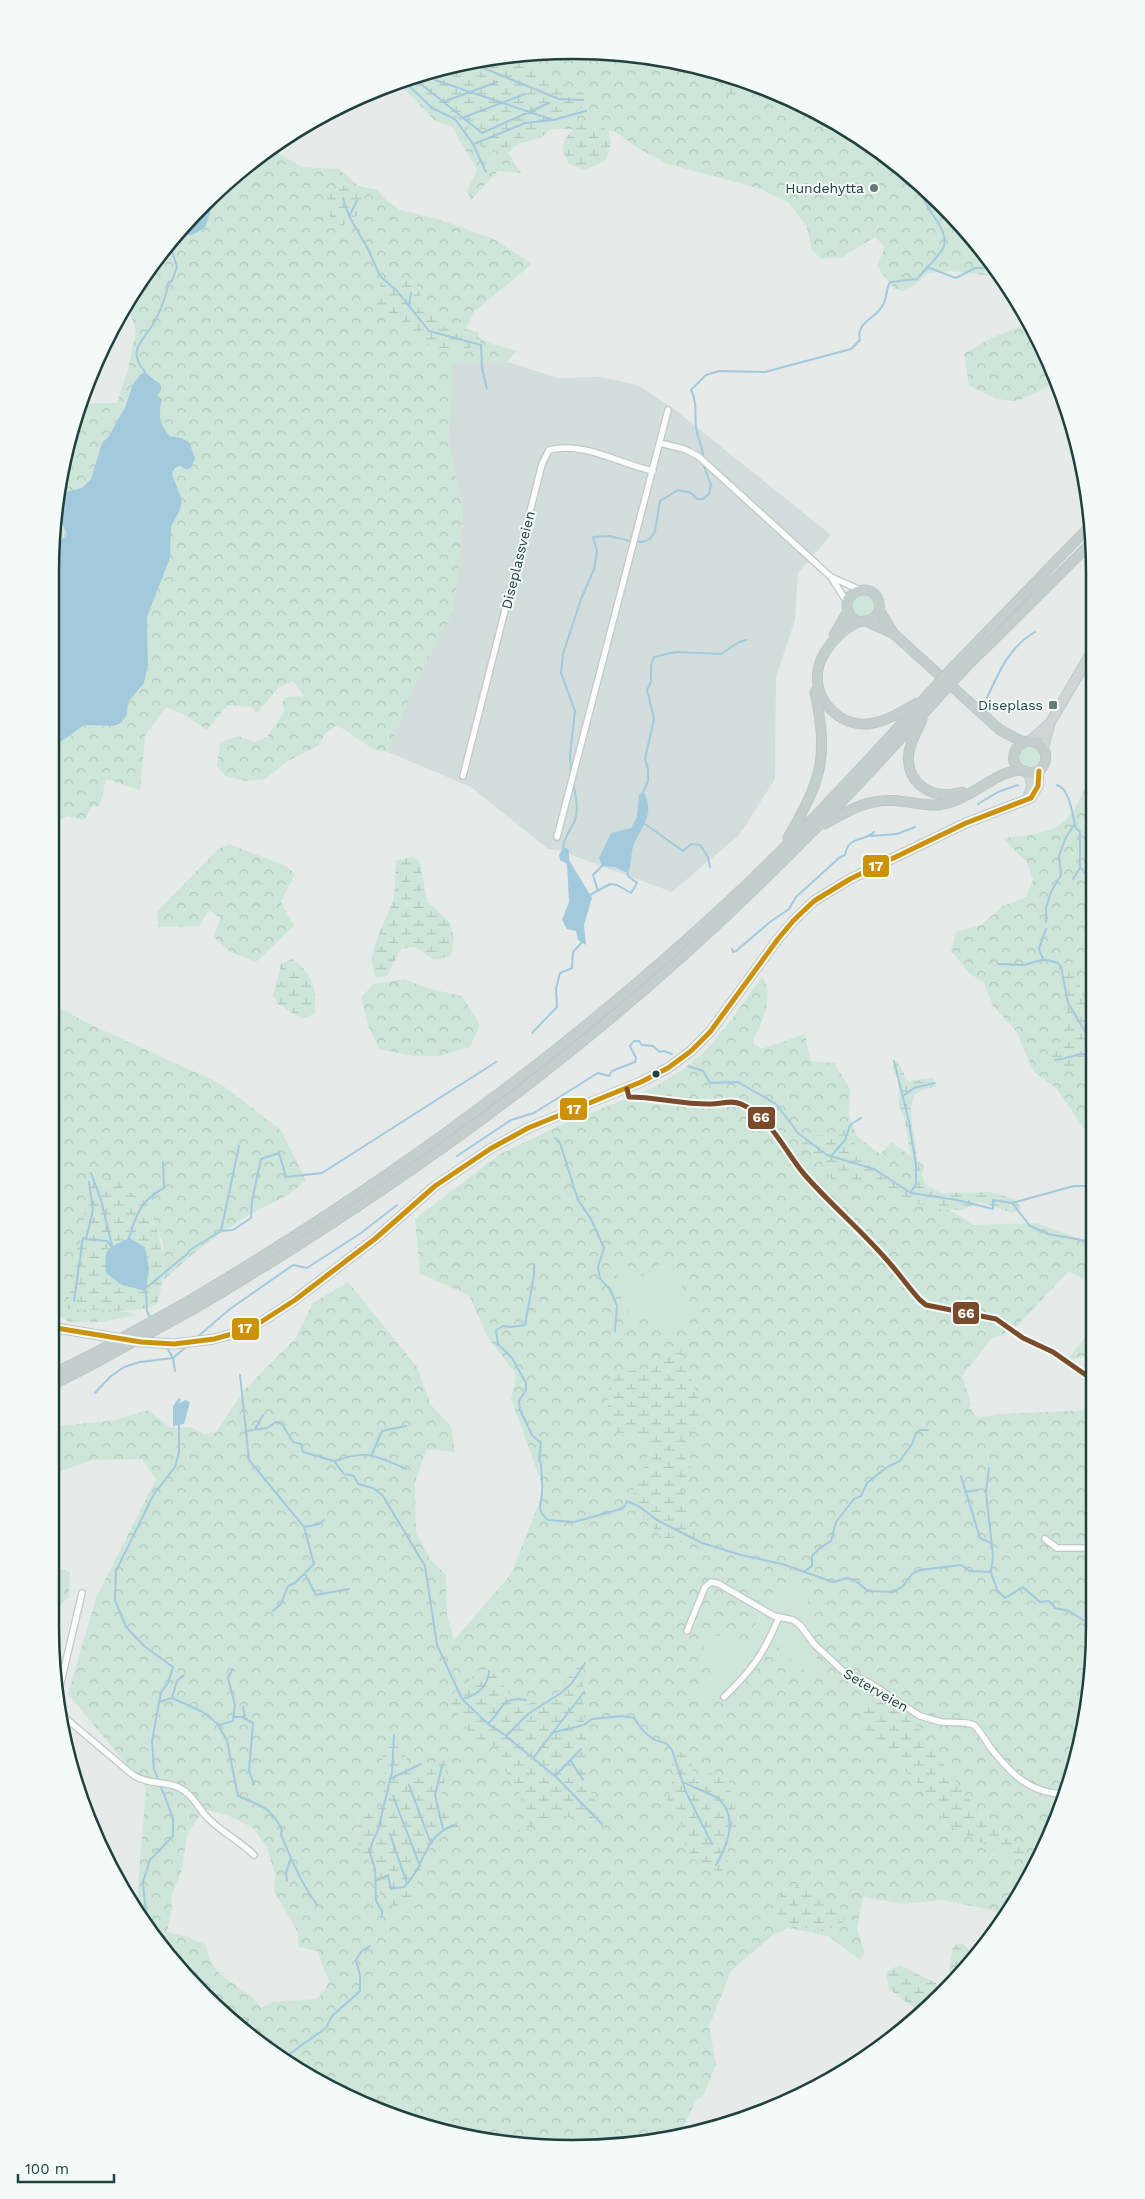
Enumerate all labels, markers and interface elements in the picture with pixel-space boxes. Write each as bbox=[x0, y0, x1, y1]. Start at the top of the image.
place label: Hundehytta bbox=[785, 180, 864, 196]
marker: Hundehytta bbox=[868, 182, 880, 194]
street label: Diseplassveien bbox=[498, 509, 538, 611]
place label: Diseplass bbox=[978, 697, 1043, 713]
marker: Diseplass bbox=[1047, 699, 1059, 711]
line badge: 17 bbox=[862, 854, 890, 878]
text: 17 bbox=[869, 858, 884, 874]
unlabelled marker bbox=[651, 1069, 661, 1079]
line badge: 17 bbox=[559, 1097, 588, 1121]
text: 17 bbox=[567, 1101, 582, 1117]
line badge: 66 bbox=[747, 1106, 776, 1130]
text: 66 bbox=[752, 1109, 770, 1125]
line badge: 66 bbox=[952, 1301, 980, 1325]
text: 66 bbox=[957, 1305, 975, 1321]
line badge: 17 bbox=[231, 1317, 260, 1341]
text: 17 bbox=[238, 1320, 253, 1336]
street label: Seterveien bbox=[841, 1665, 911, 1715]
scale bar bbox=[18, 2152, 114, 2184]
text: 100 m bbox=[25, 2160, 69, 2178]

